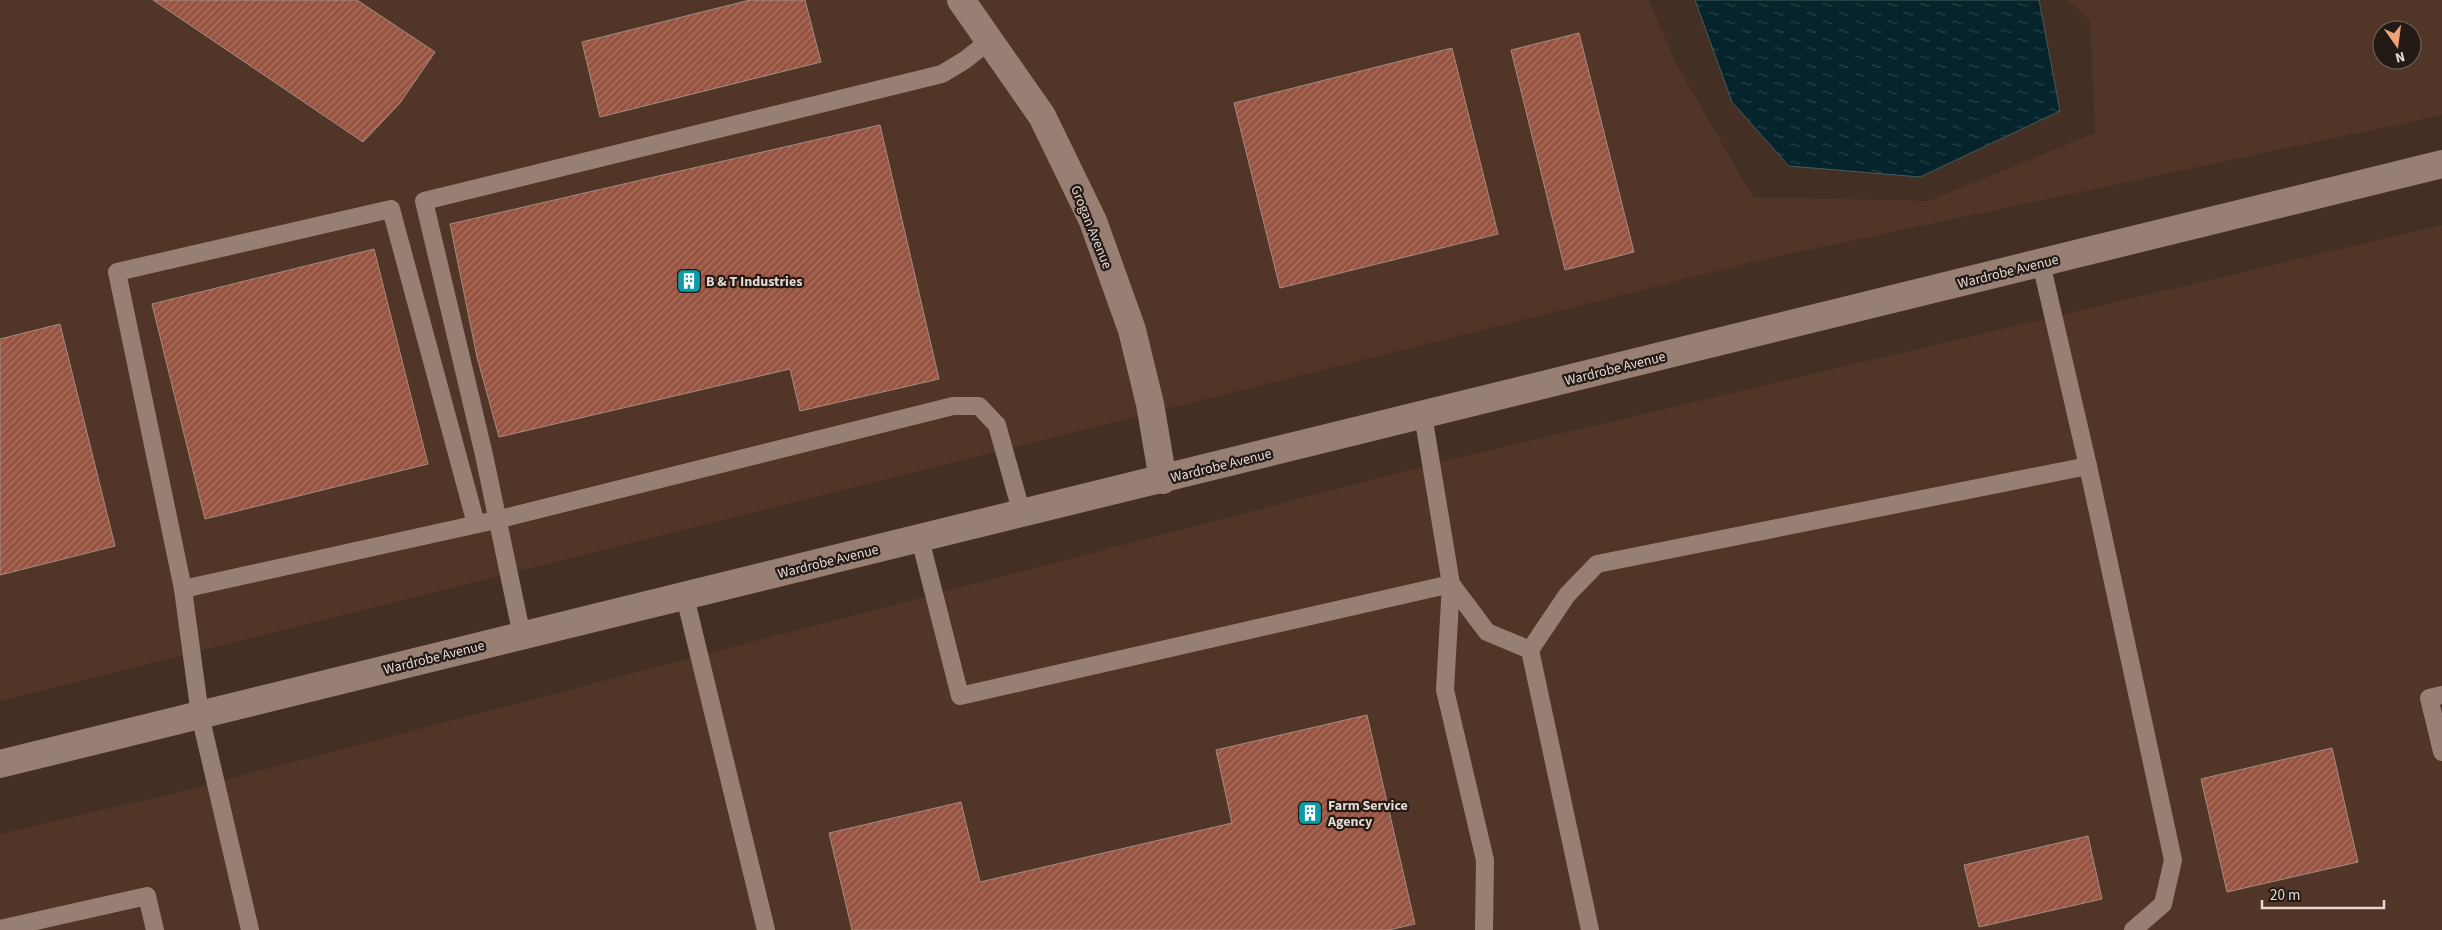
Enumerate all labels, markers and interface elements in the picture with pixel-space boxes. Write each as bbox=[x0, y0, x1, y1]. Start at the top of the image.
north arrow bbox=[2372, 20, 2422, 70]
text: N bbox=[2393, 46, 2407, 67]
street label: Grogan Avenue bbox=[1065, 183, 1117, 272]
street label: Wardrobe Avenue bbox=[1956, 250, 2061, 294]
building icon: B & T Industries bbox=[676, 268, 702, 294]
place label: B & T Industries bbox=[706, 272, 802, 292]
street label: Wardrobe Avenue bbox=[1563, 347, 1668, 391]
street label: Wardrobe Avenue bbox=[1169, 444, 1274, 488]
street label: Wardrobe Avenue bbox=[776, 540, 881, 584]
street label: Wardrobe Avenue bbox=[382, 636, 487, 680]
place label: Farm Service Agency bbox=[1327, 796, 1408, 832]
building icon: Farm Service Agency bbox=[1297, 800, 1323, 826]
scale bar bbox=[2262, 878, 2384, 910]
text: 20 m bbox=[2270, 885, 2300, 906]

